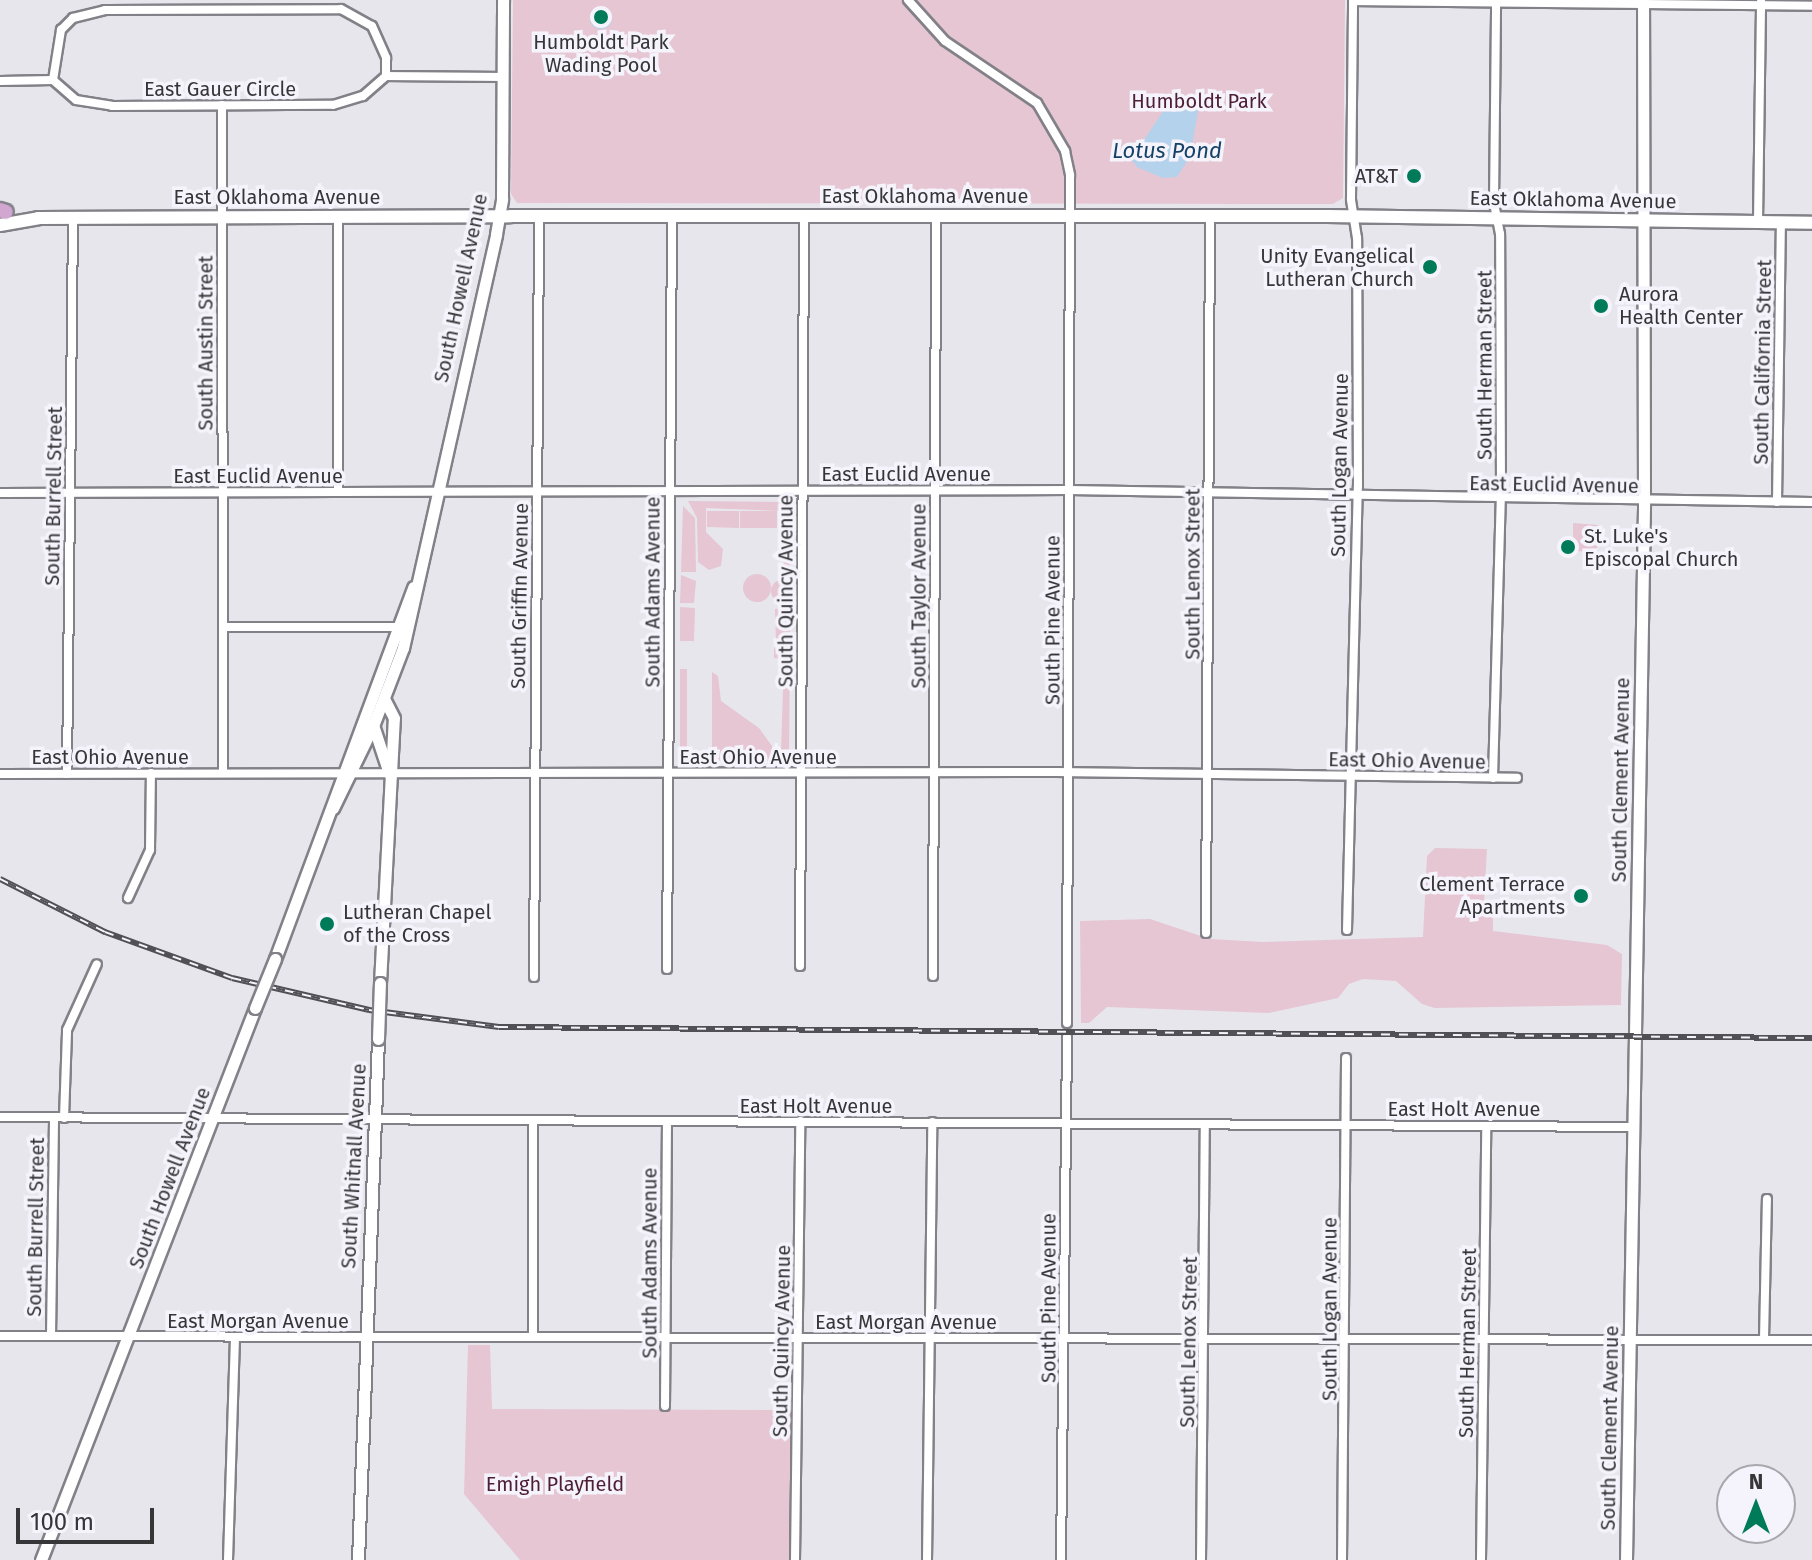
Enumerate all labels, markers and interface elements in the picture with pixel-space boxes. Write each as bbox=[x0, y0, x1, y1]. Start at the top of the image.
marker: Humboldt Park Wading Pool bbox=[592, 8, 610, 26]
place label: Humboldt Park Wading Pool bbox=[533, 30, 669, 77]
street label: East Gauer Circle bbox=[144, 77, 296, 101]
park label: Humboldt Park bbox=[1131, 89, 1267, 113]
water label: Lotus Pond bbox=[1112, 138, 1222, 164]
place label: AT&T bbox=[1355, 164, 1398, 188]
marker: AT&T bbox=[1405, 167, 1423, 185]
street label: East Oklahoma Avenue bbox=[822, 184, 1028, 208]
street label: East Oklahoma Avenue bbox=[174, 185, 380, 209]
street label: East Oklahoma Avenue bbox=[1469, 186, 1677, 214]
street label: South Howell Avenue bbox=[429, 191, 493, 385]
place label: Unity Evangelical Lutheran Church bbox=[1260, 244, 1414, 291]
street label: South Austin Street bbox=[194, 255, 218, 431]
marker: Unity Evangelical Lutheran Church bbox=[1421, 258, 1439, 276]
street label: South California Street bbox=[1749, 259, 1777, 465]
street label: South Herman Street bbox=[1473, 270, 1497, 460]
place label: Aurora Health Center bbox=[1619, 282, 1743, 329]
marker: Aurora Health Center bbox=[1590, 295, 1612, 317]
street label: South Logan Avenue bbox=[1326, 373, 1354, 557]
street label: South Burrell Street bbox=[40, 406, 68, 586]
street label: East Euclid Avenue bbox=[821, 462, 991, 486]
street label: East Euclid Avenue bbox=[173, 464, 343, 488]
street label: East Euclid Avenue bbox=[1469, 472, 1639, 498]
street label: South Lenox Street bbox=[1181, 488, 1205, 660]
street label: South Quincy Avenue bbox=[774, 495, 798, 687]
street label: South Adams Avenue bbox=[641, 497, 665, 687]
street label: South Griffin Avenue bbox=[506, 503, 534, 689]
street label: South Taylor Avenue bbox=[907, 503, 931, 689]
place label: St. Luke's Episcopal Church bbox=[1584, 524, 1738, 571]
street label: South Pine Avenue bbox=[1041, 535, 1065, 705]
marker: St. Luke's Episcopal Church bbox=[1559, 538, 1577, 556]
street label: South Clement Avenue bbox=[1607, 677, 1635, 883]
street label: East Ohio Avenue bbox=[31, 745, 189, 769]
street label: East Ohio Avenue bbox=[679, 745, 837, 769]
street label: East Ohio Avenue bbox=[1328, 748, 1486, 774]
place label: Clement Terrace Apartments bbox=[1419, 872, 1565, 919]
marker: Clement Terrace Apartments bbox=[1572, 887, 1590, 905]
place label: Lutheran Chapel of the Cross bbox=[343, 900, 491, 947]
marker: Lutheran Chapel of the Cross bbox=[318, 915, 336, 933]
street label: South Whitnall Avenue bbox=[337, 1063, 371, 1269]
street label: South Howell Avenue bbox=[124, 1084, 216, 1272]
street label: East Holt Avenue bbox=[739, 1094, 893, 1118]
street label: East Holt Avenue bbox=[1387, 1097, 1541, 1121]
street label: South Burrell Street bbox=[22, 1137, 50, 1317]
street label: South Adams Avenue bbox=[638, 1168, 662, 1358]
street label: South Pine Avenue bbox=[1037, 1213, 1061, 1383]
street label: South Logan Avenue bbox=[1318, 1217, 1342, 1401]
street label: South Quincy Avenue bbox=[768, 1245, 796, 1437]
street label: South Herman Street bbox=[1454, 1248, 1482, 1438]
street label: South Lenox Street bbox=[1176, 1256, 1202, 1428]
street label: East Morgan Avenue bbox=[167, 1309, 349, 1333]
street label: East Morgan Avenue bbox=[815, 1310, 997, 1334]
street label: South Clement Avenue bbox=[1596, 1325, 1624, 1531]
north arrow bbox=[1716, 1464, 1796, 1544]
text: N bbox=[1749, 1468, 1763, 1495]
park label: Emigh Playfield bbox=[486, 1472, 624, 1496]
scale bar bbox=[20, 1492, 158, 1542]
text: 100 m bbox=[30, 1508, 94, 1536]

